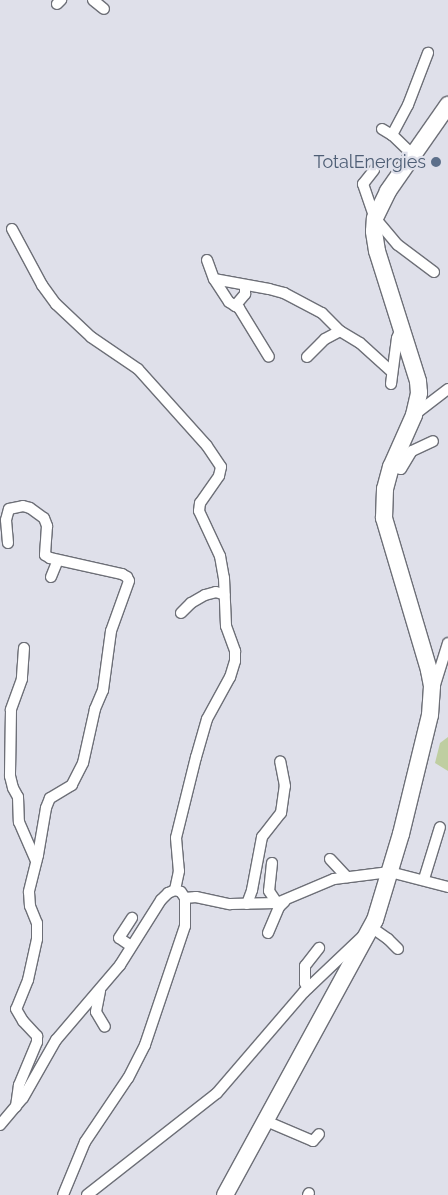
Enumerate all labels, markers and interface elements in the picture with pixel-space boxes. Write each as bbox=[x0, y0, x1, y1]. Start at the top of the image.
place label: TotalEnergies bbox=[313, 151, 426, 173]
marker: TotalEnergies bbox=[430, 156, 442, 168]

